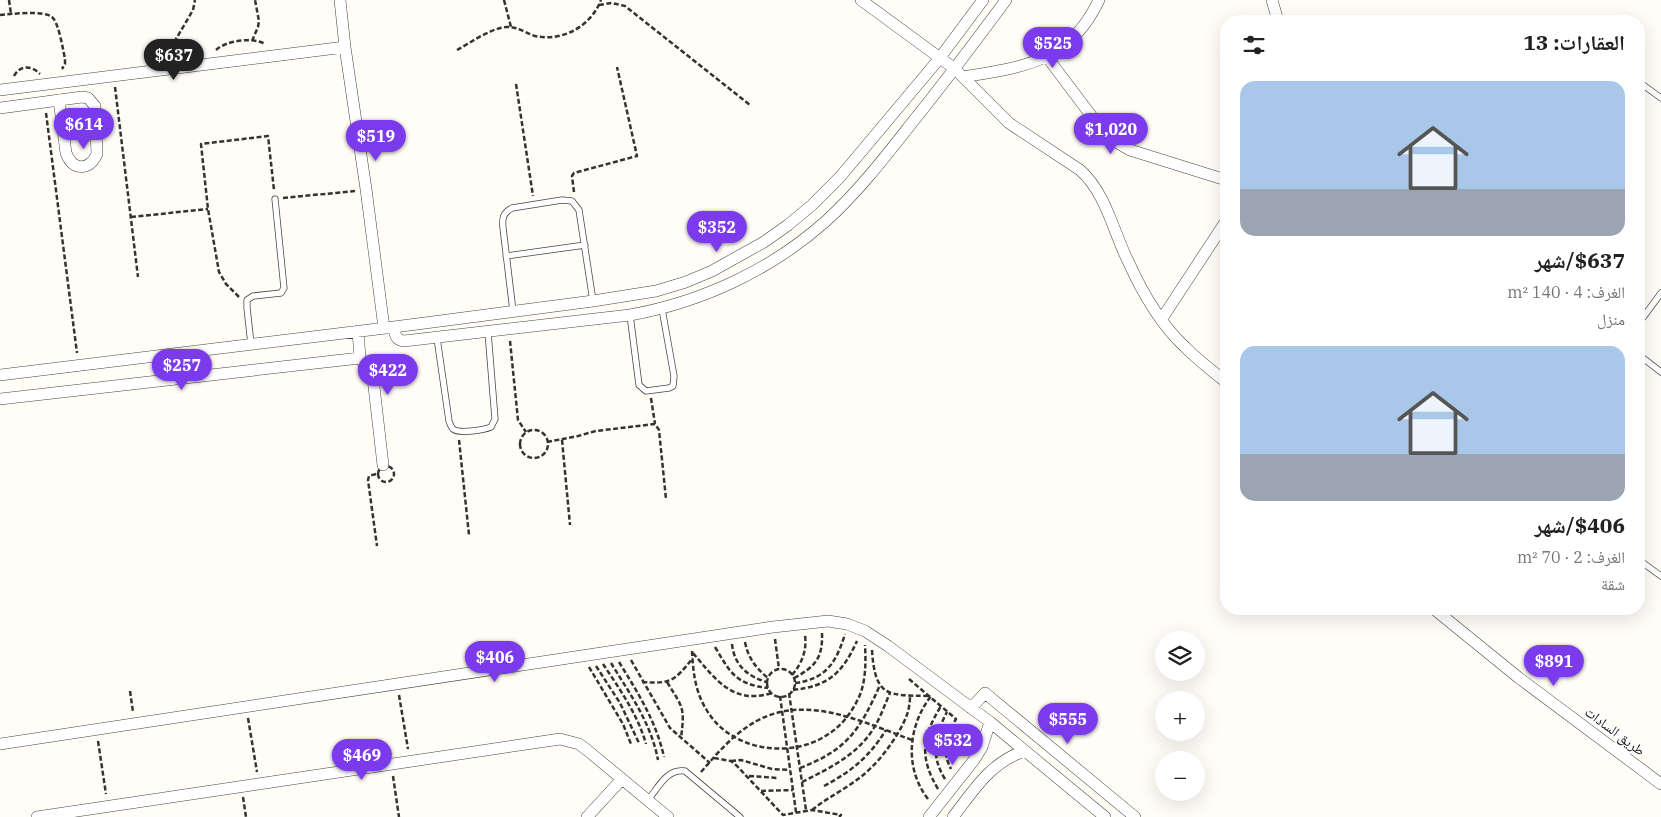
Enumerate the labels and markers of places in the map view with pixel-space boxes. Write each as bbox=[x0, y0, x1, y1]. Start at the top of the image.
pin: $525 bbox=[1023, 27, 1083, 69]
pin: $637 bbox=[144, 38, 204, 81]
pin: $614 bbox=[54, 108, 114, 150]
pin: $1,020 bbox=[1070, 112, 1152, 155]
pin: $519 bbox=[346, 120, 406, 162]
pin: $352 bbox=[687, 210, 747, 253]
pin: $257 bbox=[152, 348, 212, 391]
pin: $422 bbox=[358, 354, 418, 396]
pin: $406 bbox=[465, 640, 525, 683]
pin: $891 bbox=[1524, 644, 1584, 687]
pin: $555 bbox=[1038, 702, 1098, 745]
pin: $532 bbox=[923, 724, 983, 766]
pin: $469 bbox=[332, 738, 392, 781]

